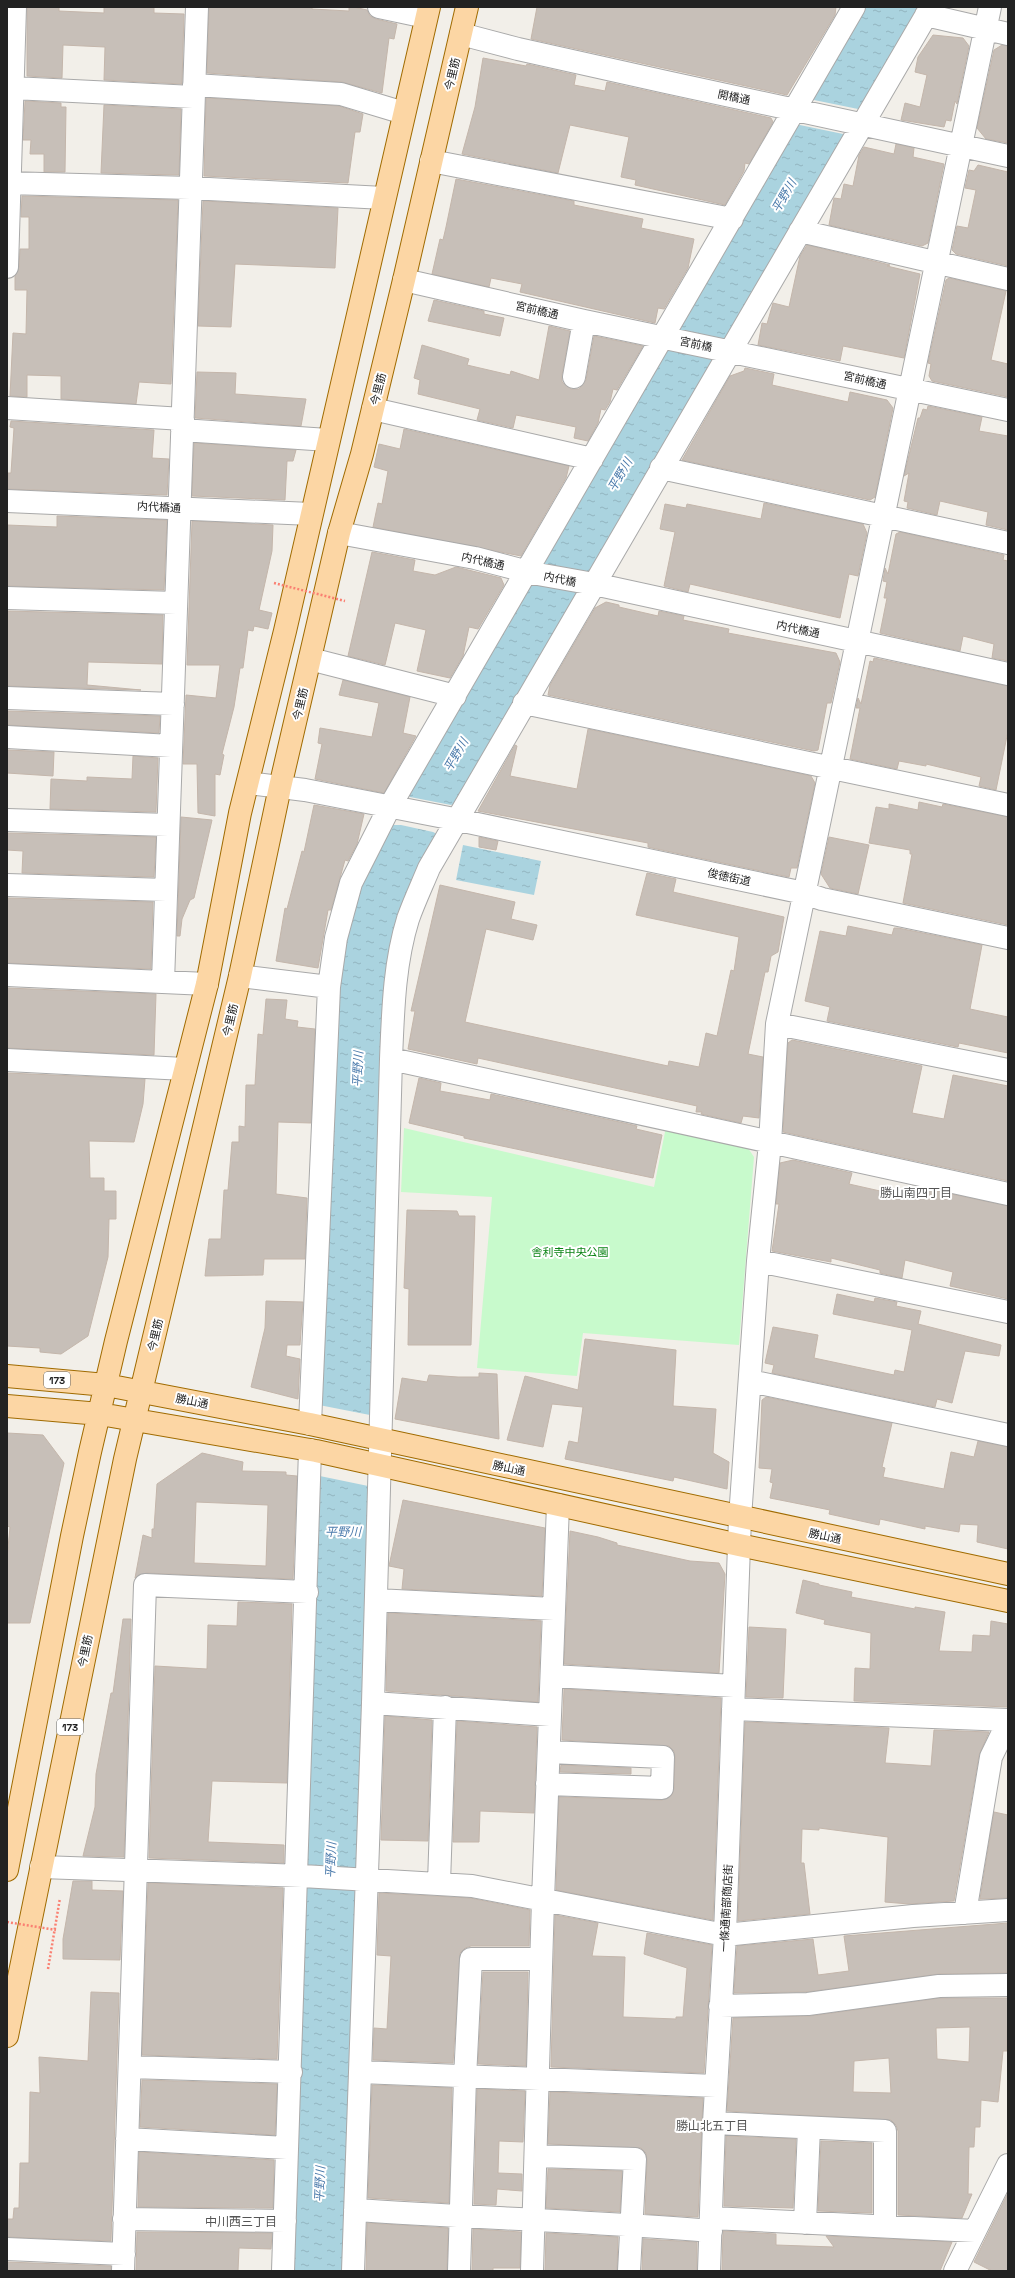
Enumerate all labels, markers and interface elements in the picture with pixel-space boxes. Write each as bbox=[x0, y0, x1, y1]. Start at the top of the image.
street label: 今里筋 bbox=[441, 56, 463, 92]
street label: 開橋通 bbox=[716, 87, 752, 107]
water label: 平野川 bbox=[768, 175, 801, 216]
street label: 宮前橋通 bbox=[514, 298, 560, 322]
street label: 宮前橋 bbox=[678, 334, 714, 354]
street label: 宮前橋通 bbox=[842, 368, 888, 392]
street label: 今里筋 bbox=[367, 371, 389, 407]
water label: 平野川 bbox=[604, 454, 637, 495]
street label: 内代橋通 bbox=[137, 499, 181, 515]
street label: 内代橋通 bbox=[460, 549, 506, 573]
street label: 内代橋 bbox=[542, 569, 578, 589]
street label: 内代橋通 bbox=[775, 618, 821, 640]
street label: 今里筋 bbox=[289, 686, 311, 722]
water label: 平野川 bbox=[440, 734, 473, 775]
street label: 俊徳街道 bbox=[706, 866, 752, 888]
street label: 今里筋 bbox=[219, 1002, 241, 1038]
water label: 平野川 bbox=[349, 1049, 367, 1087]
district label: 勝山南四丁目 bbox=[880, 1185, 952, 1201]
park label: 舎利寺中央公園 bbox=[532, 1245, 609, 1259]
street label: 今里筋 bbox=[144, 1317, 166, 1353]
road number: 173 bbox=[44, 1372, 70, 1388]
street label: 勝山通 bbox=[174, 1391, 210, 1411]
street label: 勝山通 bbox=[491, 1458, 527, 1478]
water label: 平野川 bbox=[325, 1524, 363, 1540]
street label: 勝山通 bbox=[807, 1526, 843, 1546]
street label: 今里筋 bbox=[75, 1633, 95, 1669]
road number: 173 bbox=[57, 1719, 83, 1735]
water label: 平野川 bbox=[322, 1840, 340, 1878]
street label: 一條通南部商店街 bbox=[717, 1864, 735, 1952]
district label: 勝山北五丁目 bbox=[676, 2118, 748, 2134]
water label: 平野川 bbox=[311, 2164, 329, 2202]
district label: 中川西三丁目 bbox=[205, 2214, 277, 2230]

